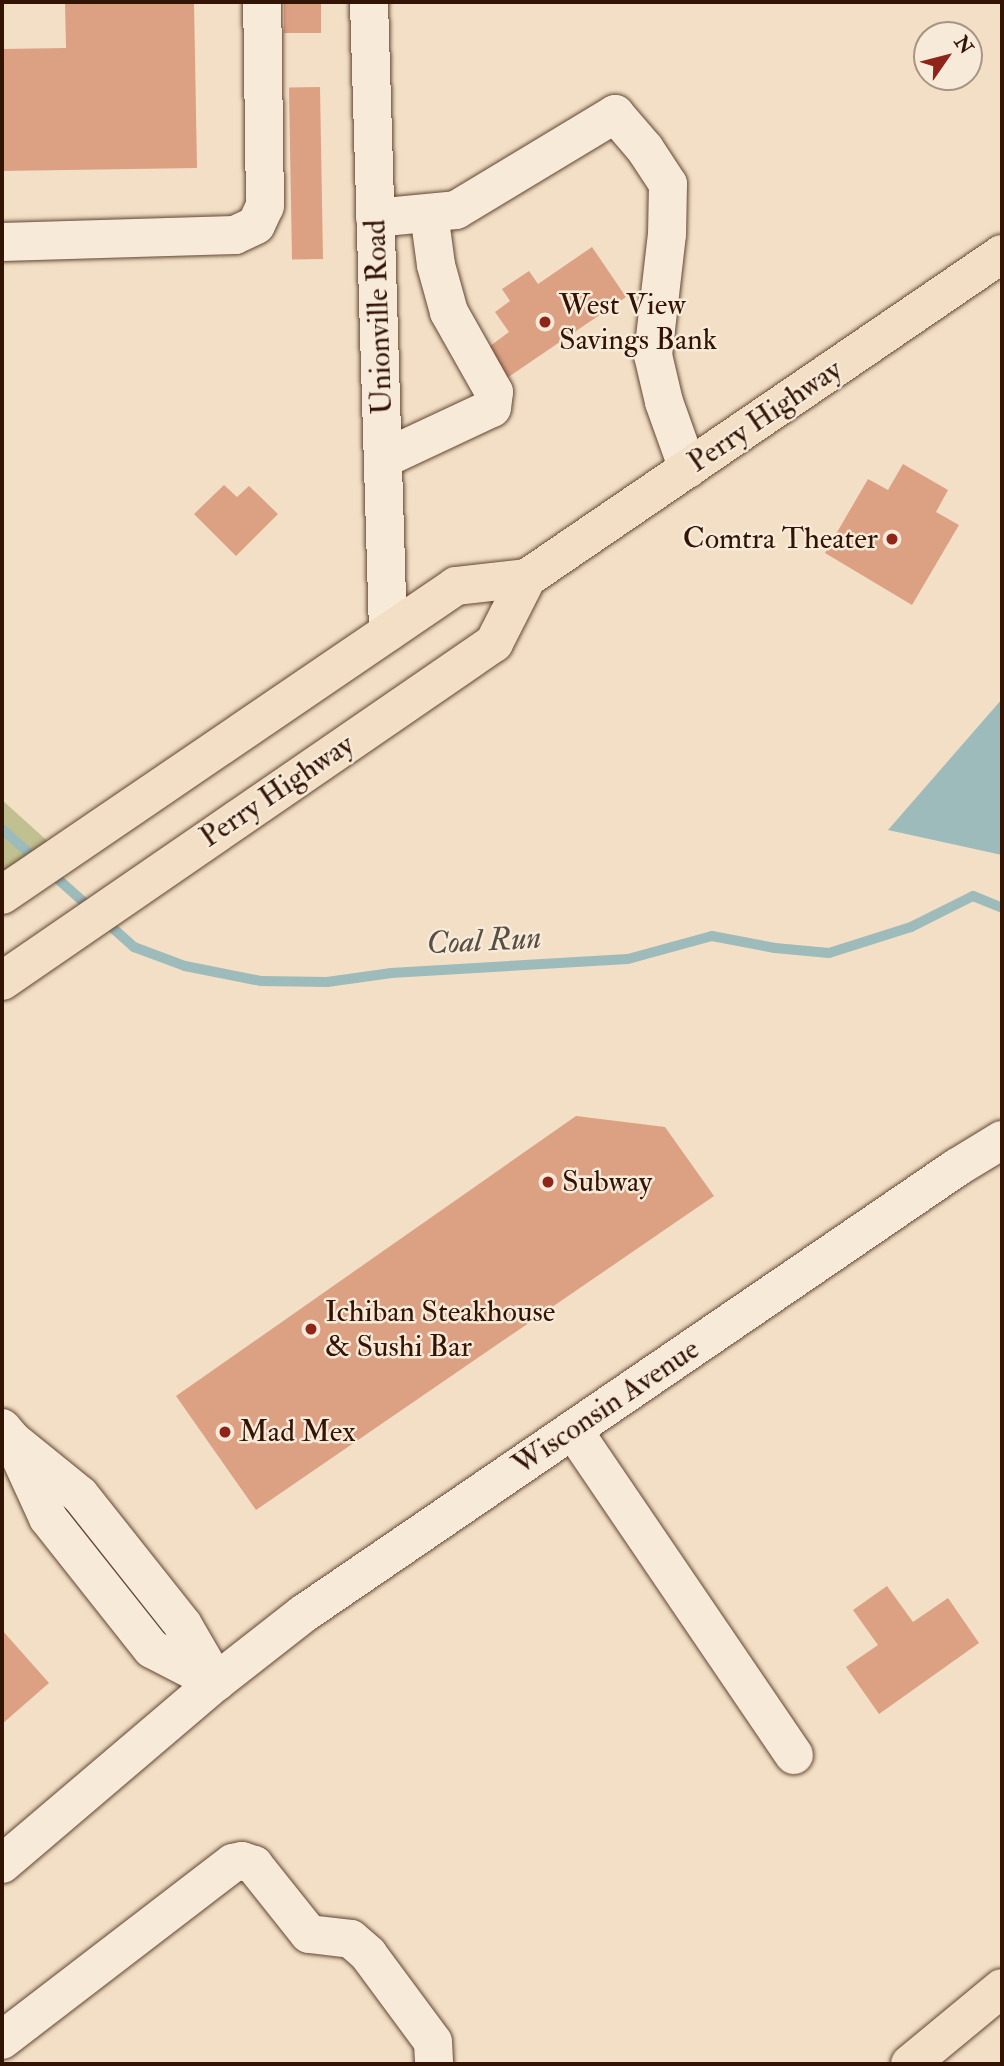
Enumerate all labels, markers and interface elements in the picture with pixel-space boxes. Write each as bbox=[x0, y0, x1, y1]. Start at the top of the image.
north arrow bbox=[913, 21, 983, 91]
text: N bbox=[949, 31, 978, 59]
street label: Unionville Road bbox=[358, 219, 400, 415]
place label: West View Savings Bank bbox=[559, 287, 717, 358]
marker: West View Savings Bank bbox=[537, 314, 553, 330]
street label: Perry Highway bbox=[681, 351, 849, 481]
place label: Comtra Theater bbox=[683, 521, 878, 557]
marker: Comtra Theater bbox=[884, 531, 900, 547]
street label: Perry Highway bbox=[193, 726, 361, 856]
water label: Coal Run bbox=[426, 919, 542, 963]
place label: Subway bbox=[562, 1164, 652, 1200]
marker: Subway bbox=[540, 1174, 556, 1190]
place label: Ichiban Steakhouse & Sushi Bar bbox=[325, 1294, 555, 1364]
marker: Ichiban Steakhouse & Sushi Bar bbox=[303, 1321, 319, 1337]
street label: Wisconsin Avenue bbox=[506, 1331, 706, 1483]
place label: Mad Mex bbox=[239, 1414, 356, 1450]
marker: Mad Mex bbox=[217, 1424, 233, 1440]

